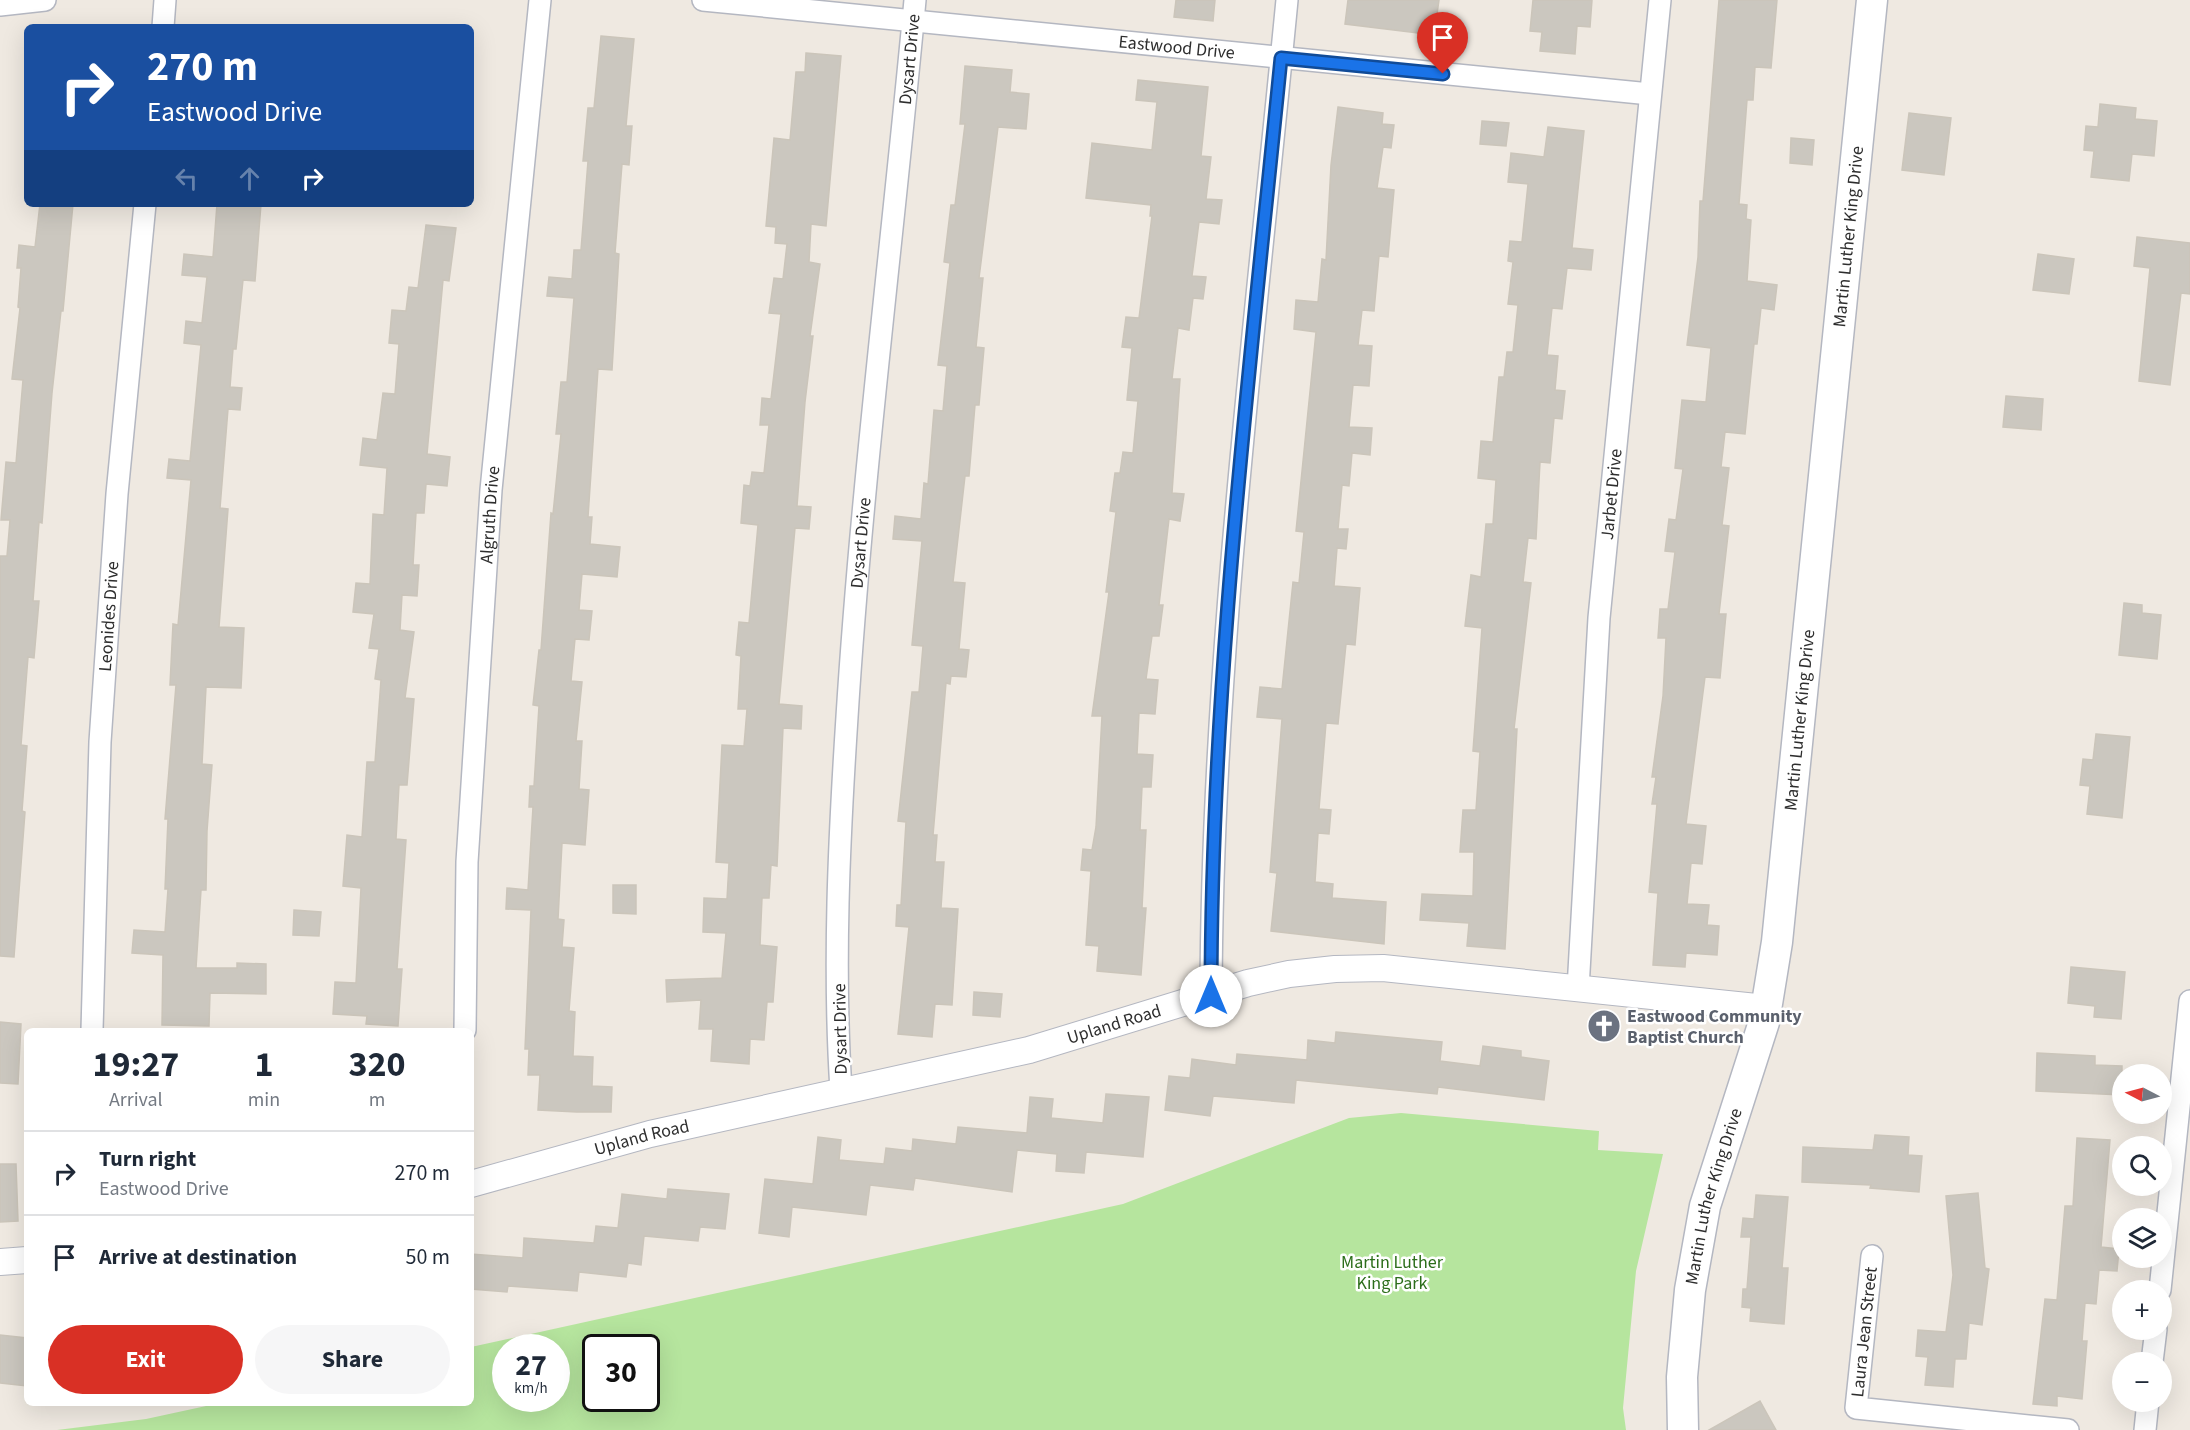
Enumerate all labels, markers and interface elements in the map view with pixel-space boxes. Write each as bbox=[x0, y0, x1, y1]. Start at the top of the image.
pin bbox=[1417, 12, 1468, 74]
street label: Dysart Drive bbox=[893, 13, 927, 106]
icon: arrive bbox=[1426, 21, 1459, 54]
street label: Eastwood Drive bbox=[1117, 29, 1236, 66]
text: 270 m bbox=[147, 37, 258, 97]
icon: right bbox=[48, 48, 126, 126]
text: Eastwood Drive bbox=[147, 93, 322, 132]
street label: Martin Luther King Drive bbox=[1827, 145, 1870, 328]
icon: left bbox=[170, 162, 203, 195]
icon: ahead bbox=[233, 162, 266, 195]
icon: right bbox=[296, 162, 329, 195]
street label: Jarbet Drive bbox=[1595, 447, 1629, 541]
street label: Algruth Drive bbox=[474, 465, 506, 564]
street label: Dysart Drive bbox=[844, 496, 877, 589]
street label: Leonides Drive bbox=[93, 560, 125, 673]
street label: Martin Luther King Drive bbox=[1778, 628, 1821, 812]
position arrow bbox=[1179, 964, 1243, 1028]
street label: Dysart Drive bbox=[827, 983, 854, 1075]
street label: Upland Road bbox=[1064, 998, 1164, 1051]
place label: Eastwood Community Baptist Church bbox=[1627, 1004, 1802, 1050]
church icon: Eastwood Community Baptist Church bbox=[1586, 1008, 1622, 1044]
text: 19:27 bbox=[92, 1039, 179, 1090]
text: 1 bbox=[254, 1039, 273, 1090]
text: 320 bbox=[349, 1039, 406, 1090]
north arrow bbox=[2112, 1064, 2172, 1124]
map controls bbox=[2112, 1064, 2172, 1412]
text: Arrival bbox=[109, 1086, 163, 1114]
text: min bbox=[248, 1086, 280, 1114]
text: m bbox=[369, 1086, 385, 1114]
street label: Martin Luther King Drive bbox=[1679, 1105, 1749, 1287]
street label: Upland Road bbox=[591, 1114, 692, 1162]
button: search bbox=[2112, 1136, 2172, 1196]
text: Turn right bbox=[99, 1143, 196, 1175]
icon: right bbox=[48, 1157, 81, 1190]
text: 270 m bbox=[395, 1157, 450, 1189]
text: Eastwood Drive bbox=[99, 1175, 229, 1203]
button: layers bbox=[2112, 1208, 2172, 1268]
icon: arrive bbox=[48, 1241, 81, 1274]
text: Arrive at destination bbox=[99, 1241, 297, 1273]
text: 50 m bbox=[405, 1241, 450, 1273]
park label: Martin Luther King Park bbox=[1341, 1250, 1444, 1296]
street label: Laura Jean Street bbox=[1845, 1266, 1884, 1399]
button: + bbox=[2112, 1280, 2172, 1340]
button: Exit bbox=[48, 1325, 243, 1394]
button: Share bbox=[255, 1325, 450, 1394]
speed limit sign: 30 bbox=[582, 1334, 660, 1412]
text: 27 bbox=[515, 1344, 547, 1387]
button: − bbox=[2112, 1352, 2172, 1412]
text: km/h bbox=[514, 1378, 548, 1399]

